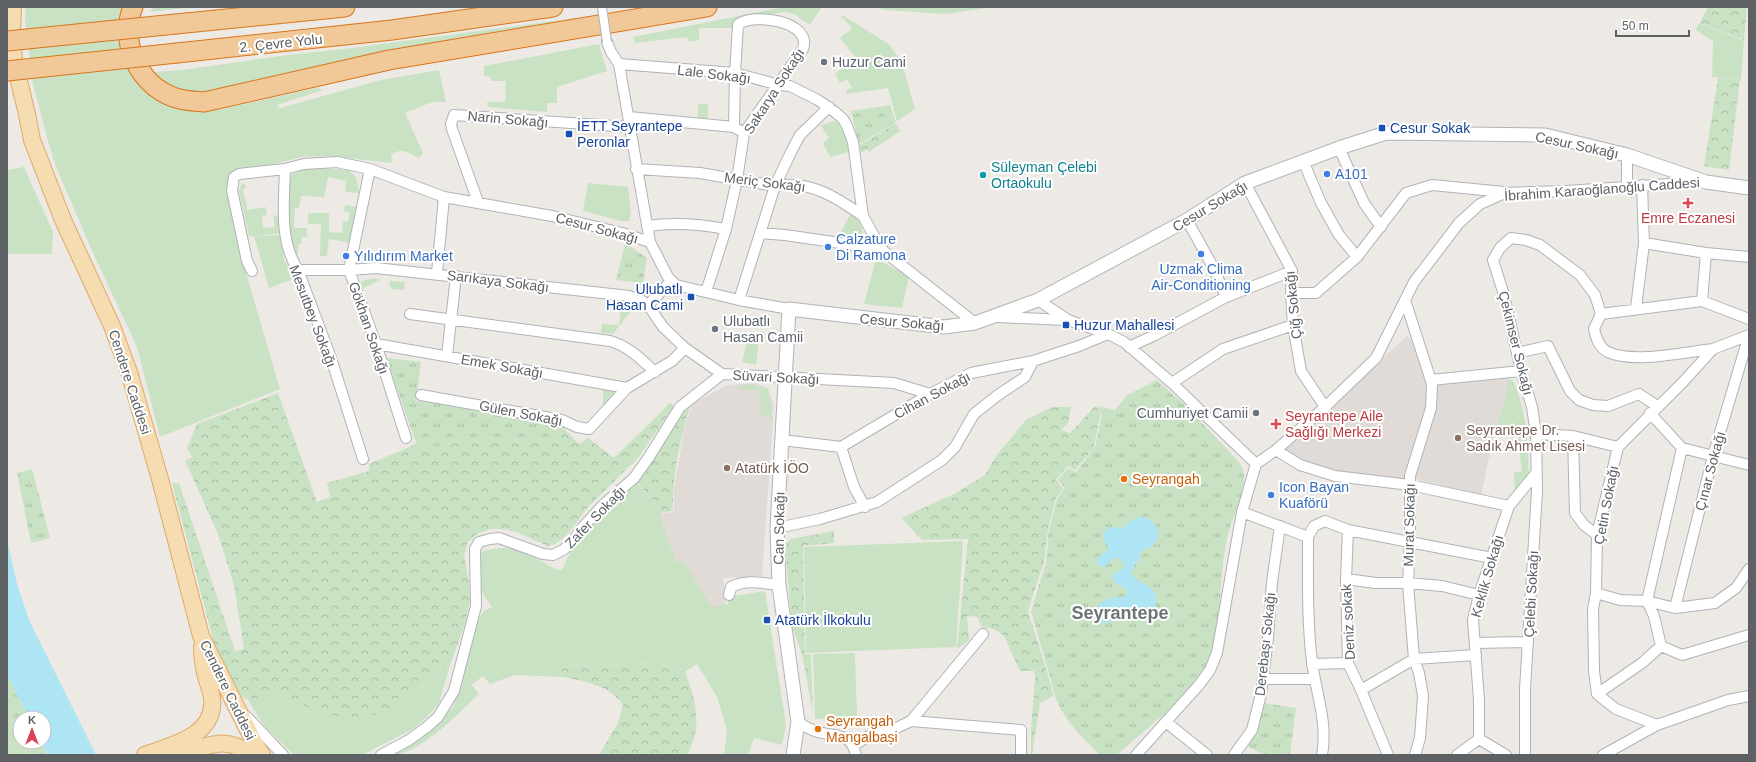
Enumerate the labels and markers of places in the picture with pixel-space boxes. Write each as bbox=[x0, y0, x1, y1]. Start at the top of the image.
place label: Huzur Cami bbox=[832, 54, 906, 70]
marker: Huzur Cami bbox=[819, 57, 829, 67]
place label: İETT Seyrantepe Peronlar bbox=[577, 117, 683, 150]
place label: Cesur Sokak bbox=[1390, 120, 1471, 136]
marker: Cesur Sokak bbox=[1377, 123, 1387, 133]
marker: İETT Seyrantepe Peronlar bbox=[564, 129, 574, 139]
place label: Süleyman Çelebi Ortaokulu bbox=[991, 159, 1097, 191]
place label: A101 bbox=[1335, 166, 1368, 182]
marker: A101 bbox=[1322, 169, 1332, 179]
marker: Süleyman Çelebi Ortaokulu bbox=[978, 170, 988, 180]
marker: Emre Eczanesi bbox=[1683, 198, 1693, 208]
place label: Emre Eczanesi bbox=[1641, 210, 1735, 226]
place label: Calzature Di Ramona bbox=[836, 231, 906, 263]
marker: Calzature Di Ramona bbox=[823, 242, 833, 252]
place label: Yılıdırım Market bbox=[354, 248, 453, 264]
marker: Uzmak Clima Air-Conditioning bbox=[1196, 249, 1206, 259]
marker: Yılıdırım Market bbox=[341, 251, 351, 261]
place label: Uzmak Clima Air-Conditioning bbox=[1151, 261, 1251, 293]
place label: Ulubatlı Hasan Cami bbox=[606, 281, 683, 313]
marker: Ulubatlı Hasan Cami bbox=[686, 292, 696, 302]
place label: Ulubatlı Hasan Camii bbox=[723, 313, 803, 345]
place label: Huzur Mahallesi bbox=[1074, 317, 1174, 333]
marker: Huzur Mahallesi bbox=[1061, 320, 1071, 330]
marker: Ulubatlı Hasan Camii bbox=[710, 324, 720, 334]
place label: Cumhuriyet Camii bbox=[1137, 405, 1248, 421]
marker: Cumhuriyet Camii bbox=[1251, 408, 1261, 418]
place label: Seyrantepe Aile Sağlığı Merkezi bbox=[1285, 408, 1383, 440]
marker: Seyrantepe Aile Sağlığı Merkezi bbox=[1270, 418, 1282, 430]
place label: Seyrantepe Dr. Sadık Ahmet Lisesi bbox=[1466, 422, 1585, 454]
marker: Seyrantepe Dr. Sadık Ahmet Lisesi bbox=[1453, 433, 1463, 443]
place label: Atatürk İÖO bbox=[735, 459, 809, 476]
marker: Atatürk İÖO bbox=[722, 463, 732, 473]
place label: Seyrangah bbox=[1132, 471, 1200, 487]
marker: Seyrangah bbox=[1119, 474, 1129, 484]
place label: Icon Bayan Kuaförü bbox=[1279, 479, 1349, 511]
marker: Icon Bayan Kuaförü bbox=[1266, 490, 1276, 500]
place label: Atatürk İlkokulu bbox=[775, 611, 871, 628]
marker: Atatürk İlkokulu bbox=[762, 615, 772, 625]
place label: Seyrangah Mangalbași bbox=[826, 713, 898, 745]
marker: Seyrangah Mangalbași bbox=[813, 724, 823, 734]

